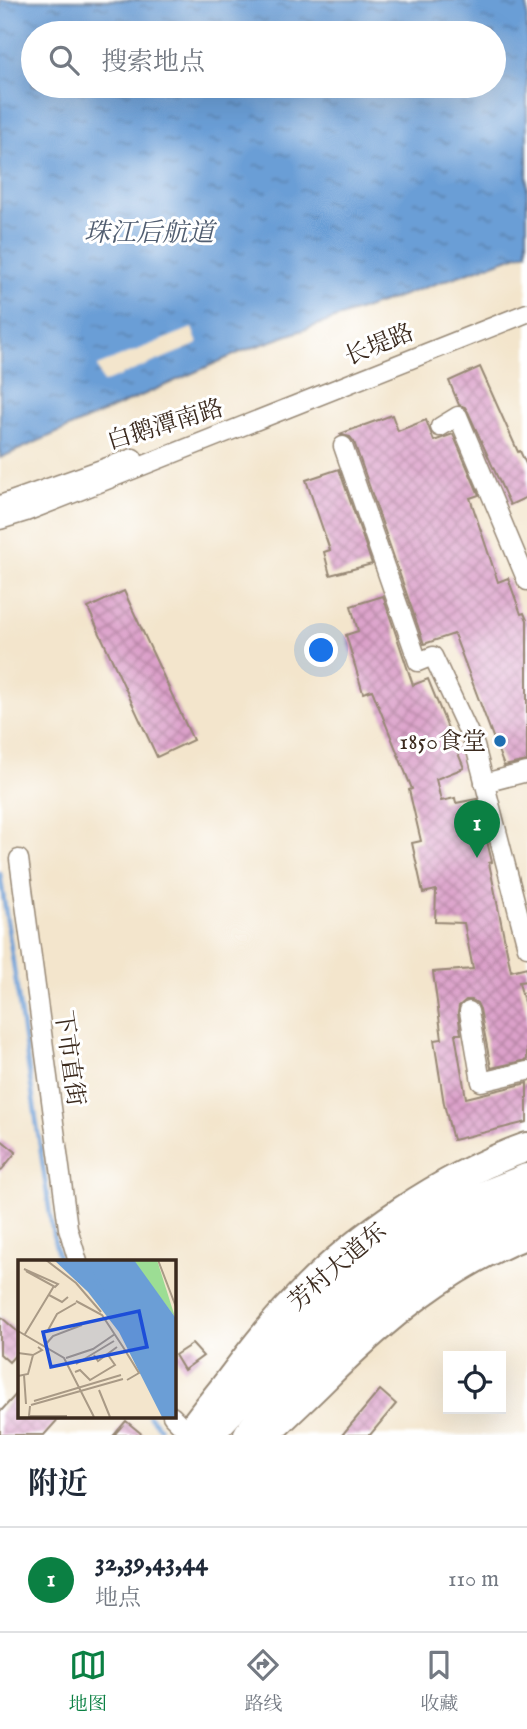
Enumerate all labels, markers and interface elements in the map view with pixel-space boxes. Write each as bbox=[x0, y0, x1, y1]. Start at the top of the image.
search box bbox=[21, 21, 506, 98]
icon: search bbox=[45, 41, 83, 79]
text: 搜索地点 bbox=[101, 46, 205, 79]
water label: 珠江后航道 bbox=[84, 217, 218, 250]
street label: 长堤路 bbox=[340, 318, 419, 373]
street label: 白鹅潭南路 bbox=[104, 393, 227, 458]
your location bbox=[304, 633, 338, 667]
place label: 1850食堂 bbox=[399, 727, 486, 758]
marker: 1850食堂 bbox=[492, 733, 508, 749]
pin: 1 bbox=[454, 800, 500, 858]
street label: 下市直街 bbox=[46, 1009, 91, 1108]
street label: 芳村大道东 bbox=[283, 1216, 393, 1318]
inset map bbox=[18, 1260, 175, 1418]
map controls bbox=[443, 1351, 506, 1414]
button: locate bbox=[443, 1351, 506, 1414]
text: 附近 bbox=[28, 1466, 88, 1504]
text: 32,39,43,44 bbox=[95, 1546, 208, 1579]
text: 1 bbox=[47, 1565, 55, 1594]
text: 110 m bbox=[448, 1565, 499, 1594]
text: 地点 bbox=[95, 1584, 141, 1613]
tab: 地图 bbox=[69, 1646, 107, 1717]
tab: 路线 bbox=[244, 1646, 282, 1717]
tab: 收藏 bbox=[420, 1646, 458, 1717]

